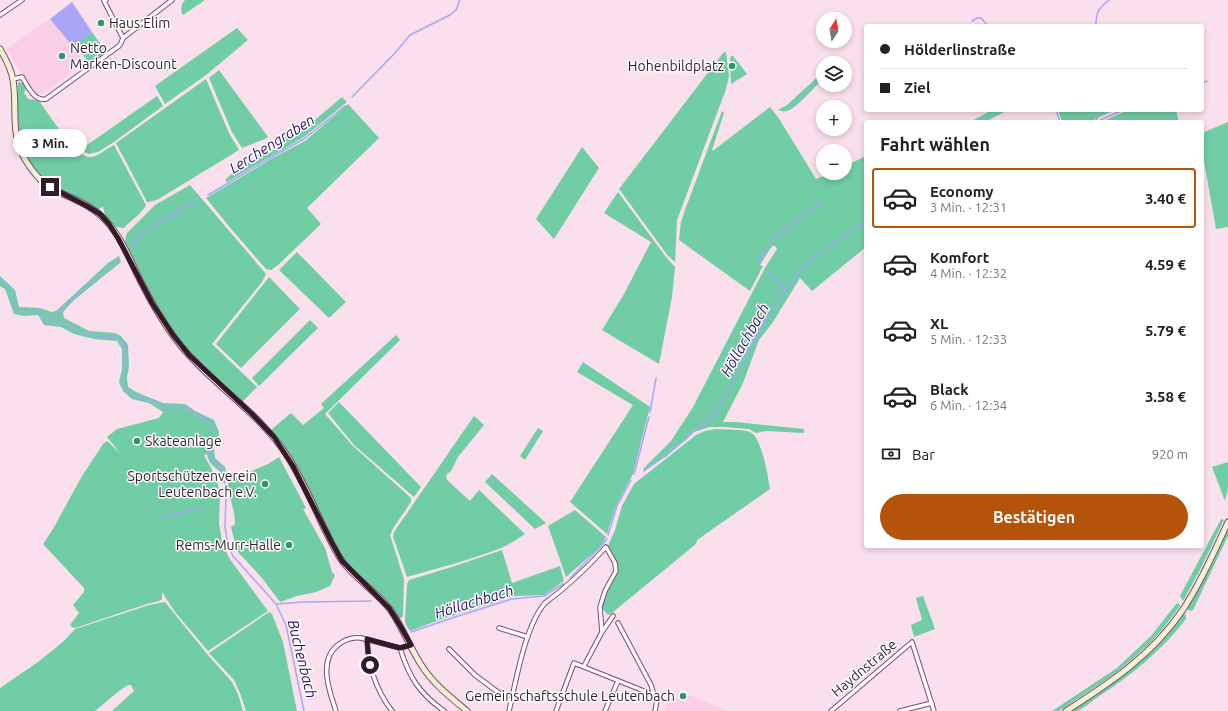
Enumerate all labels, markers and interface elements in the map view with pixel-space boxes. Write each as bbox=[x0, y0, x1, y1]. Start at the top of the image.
north arrow bbox=[816, 12, 852, 48]
map controls bbox=[816, 12, 852, 180]
place label: Haus Elim bbox=[109, 15, 170, 31]
marker: Haus Elim bbox=[96, 18, 106, 28]
place label: Netto Marken-Discount bbox=[70, 40, 177, 72]
text: Hölderlinstraße bbox=[904, 41, 1016, 58]
marker: Netto Marken-Discount bbox=[57, 51, 67, 61]
button: layers bbox=[816, 56, 852, 92]
place label: Hohenbildplatz bbox=[628, 58, 724, 74]
marker: Hohenbildplatz bbox=[727, 61, 737, 71]
text: Ziel bbox=[904, 79, 931, 96]
button: + bbox=[816, 100, 852, 136]
water label: Lerchengraben bbox=[226, 111, 317, 177]
callout: 3 Min. bbox=[13, 129, 87, 157]
text: Fahrt wählen bbox=[880, 134, 990, 154]
text: 3 Min. bbox=[32, 136, 68, 150]
button: − bbox=[816, 144, 852, 180]
route end bbox=[41, 178, 59, 196]
icon: car bbox=[882, 180, 918, 216]
text: Economy bbox=[930, 183, 994, 200]
text: 3.40 € bbox=[1145, 190, 1186, 207]
text: 3 Min. · 12:31 bbox=[930, 200, 1007, 214]
icon: car bbox=[882, 246, 918, 282]
text: Komfort bbox=[930, 249, 989, 266]
text: 4.59 € bbox=[1145, 256, 1186, 273]
text: 4 Min. · 12:32 bbox=[930, 266, 1007, 280]
water label: Höllachbach bbox=[717, 300, 772, 379]
icon: car bbox=[882, 312, 918, 348]
text: XL bbox=[930, 315, 948, 332]
text: 5.79 € bbox=[1145, 322, 1186, 339]
text: 5 Min. · 12:33 bbox=[930, 332, 1007, 346]
icon: car bbox=[882, 378, 918, 414]
text: Black bbox=[930, 381, 969, 398]
text: 3.58 € bbox=[1145, 388, 1186, 405]
text: 6 Min. · 12:34 bbox=[930, 398, 1007, 412]
place label: Skateanlage bbox=[145, 433, 222, 449]
marker: Skateanlage bbox=[132, 436, 142, 446]
icon: cash bbox=[880, 443, 902, 465]
text: Bar bbox=[912, 446, 935, 463]
text: 920 m bbox=[1152, 447, 1188, 461]
place label: Sportschützenverein Leutenbach e.V. bbox=[127, 468, 257, 500]
marker: Sportschützenverein Leutenbach e.V. bbox=[260, 479, 270, 489]
button: Bestätigen bbox=[880, 494, 1188, 540]
place label: Rems-Murr-Halle bbox=[176, 537, 281, 553]
marker: Rems-Murr-Halle bbox=[284, 540, 294, 550]
water label: Höllachbach bbox=[432, 581, 515, 622]
water label: Buchenbach bbox=[285, 618, 320, 700]
street label: Haydnstraße bbox=[828, 636, 900, 700]
route start bbox=[361, 656, 379, 674]
place label: Gemeinschaftsschule Leutenbach bbox=[465, 688, 675, 704]
marker: Gemeinschaftsschule Leutenbach bbox=[678, 691, 688, 701]

